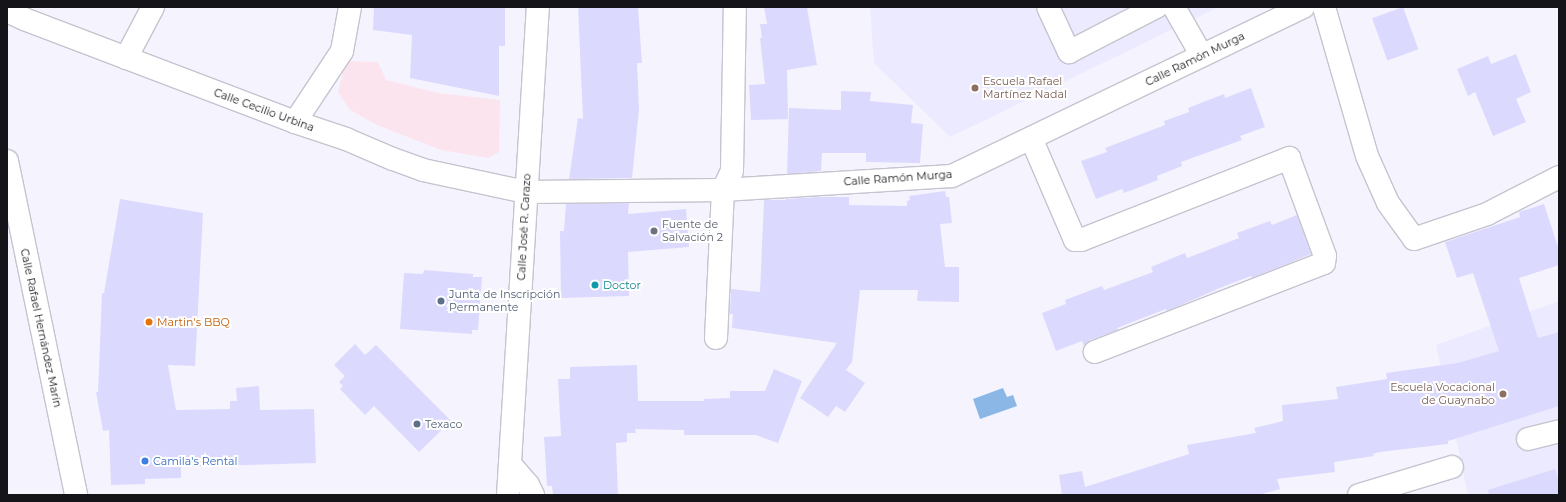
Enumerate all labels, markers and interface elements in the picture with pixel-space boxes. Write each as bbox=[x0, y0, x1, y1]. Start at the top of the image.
street label: Calle Ramón Murga bbox=[1143, 29, 1247, 89]
place label: Escuela Rafael Martínez Nadal bbox=[983, 75, 1067, 101]
marker: Escuela Rafael Martínez Nadal bbox=[970, 83, 980, 93]
street label: Calle Cecilio Urbina bbox=[212, 86, 316, 134]
street label: Calle Ramón Murga bbox=[843, 168, 953, 188]
street label: Calle José R. Carazo bbox=[515, 173, 533, 281]
place label: Fuente de Salvación 2 bbox=[662, 218, 723, 244]
marker: Fuente de Salvación 2 bbox=[649, 226, 659, 236]
street label: Calle Rafael Hernández Marín bbox=[18, 247, 64, 409]
place label: Doctor bbox=[603, 278, 641, 292]
marker: Doctor bbox=[590, 280, 600, 290]
place label: Junta de Inscripción Permanente bbox=[449, 288, 560, 314]
marker: Junta de Inscripción Permanente bbox=[436, 296, 446, 306]
place label: Martin's BBQ bbox=[157, 315, 230, 329]
marker: Martin's BBQ bbox=[144, 317, 154, 327]
place label: Escuela Vocacional de Guaynabo bbox=[1390, 381, 1495, 407]
marker: Escuela Vocacional de Guaynabo bbox=[1498, 389, 1508, 399]
place label: Texaco bbox=[425, 417, 462, 431]
marker: Texaco bbox=[412, 419, 422, 429]
place label: Camila's Rental bbox=[153, 454, 237, 468]
marker: Camila's Rental bbox=[140, 456, 150, 466]

